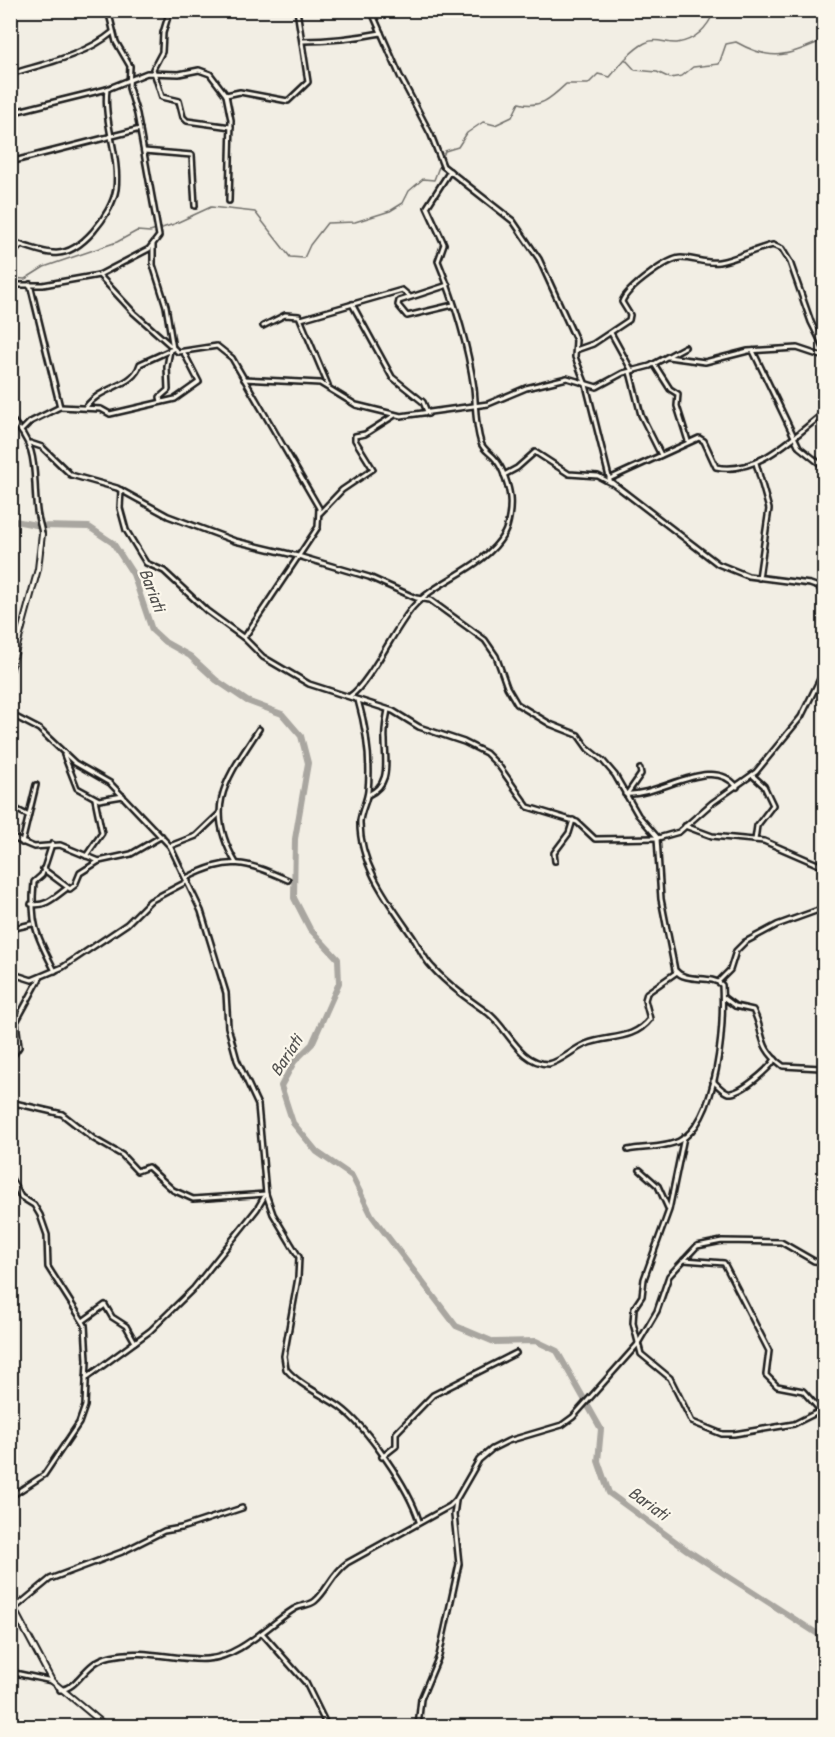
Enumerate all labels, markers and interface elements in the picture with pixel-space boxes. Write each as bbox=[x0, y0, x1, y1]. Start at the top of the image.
water label: Bariati bbox=[133, 565, 173, 617]
water label: Bariati bbox=[263, 1028, 310, 1080]
water label: Bariati bbox=[624, 1480, 676, 1527]

